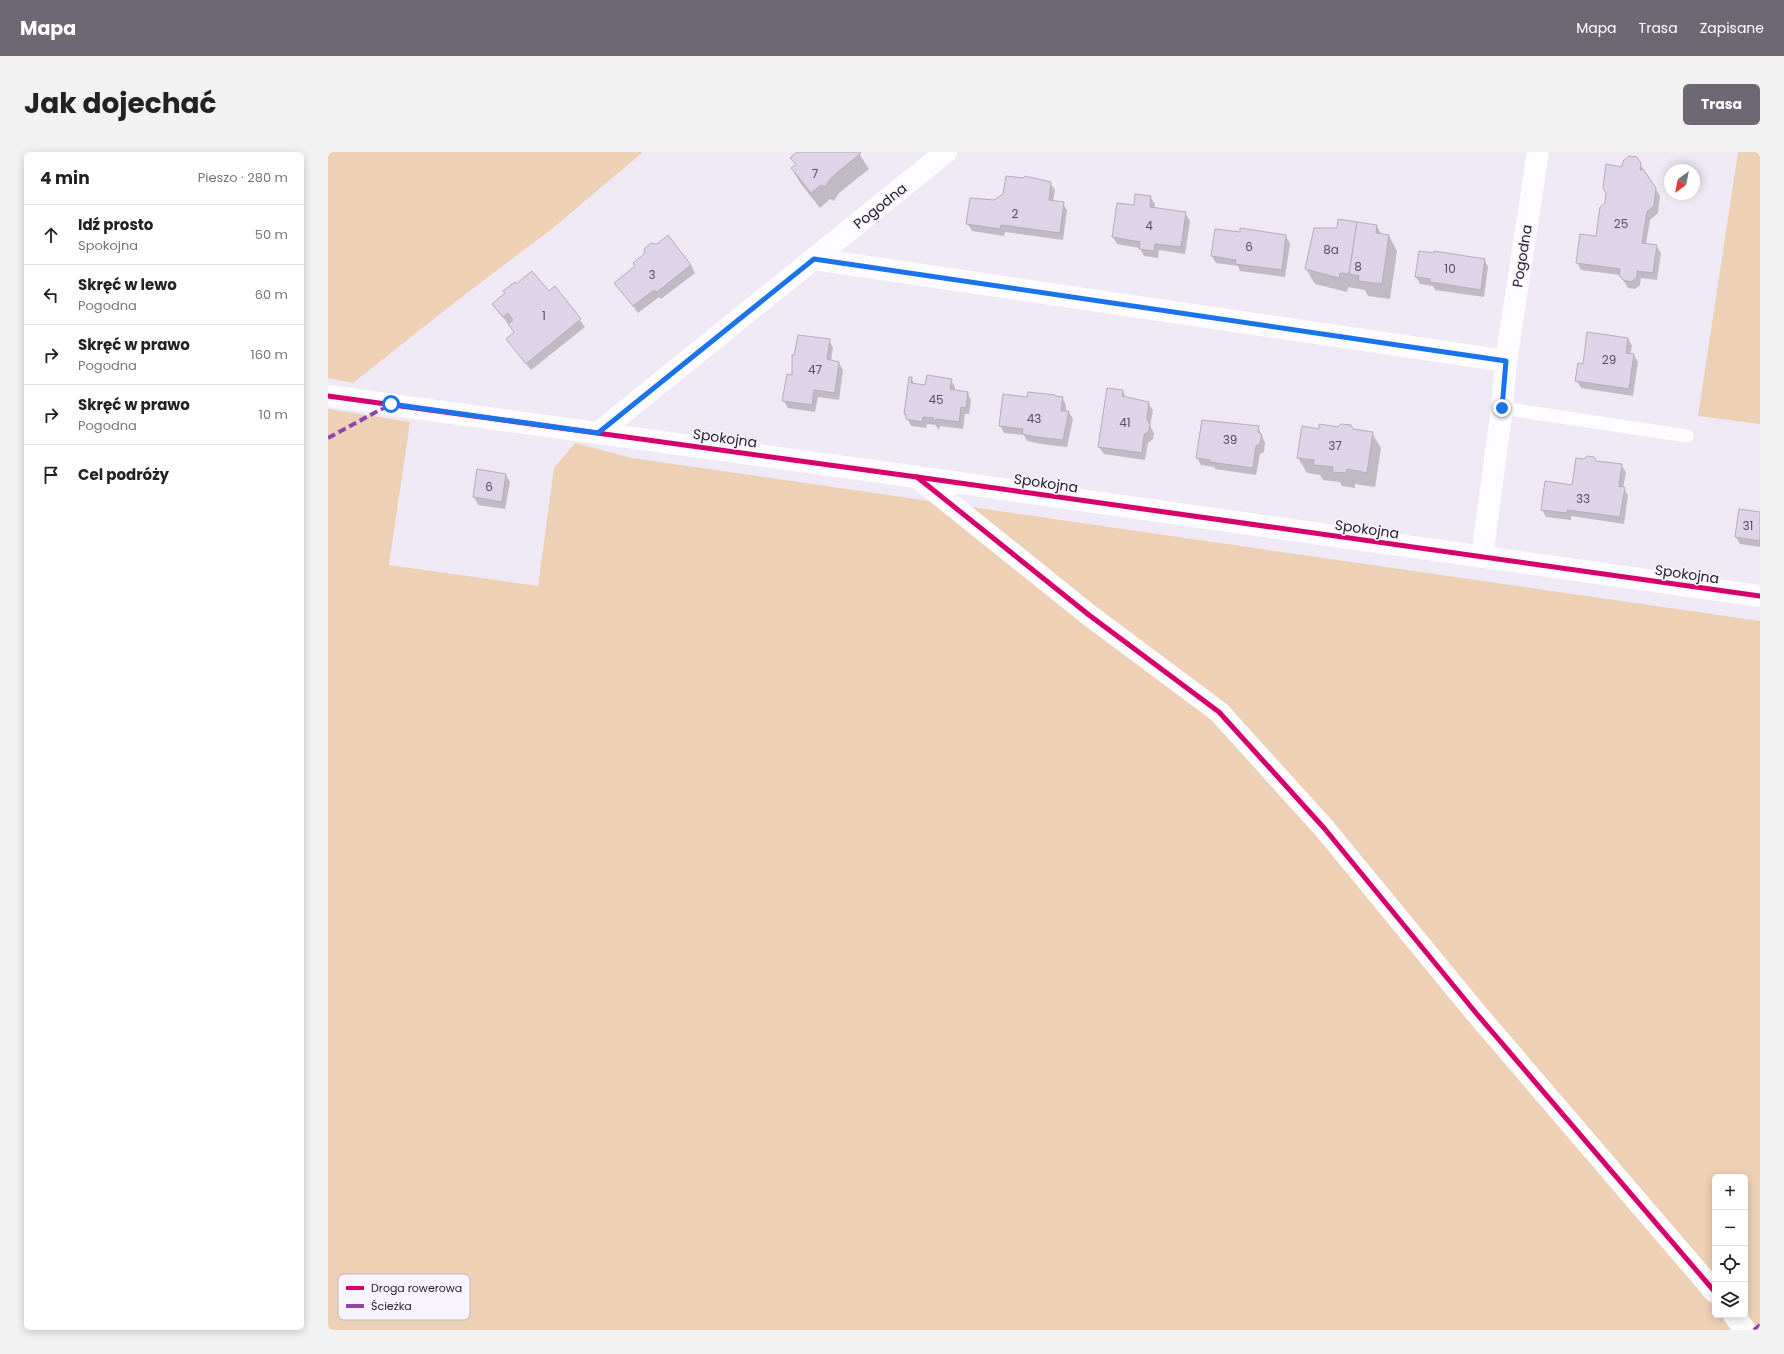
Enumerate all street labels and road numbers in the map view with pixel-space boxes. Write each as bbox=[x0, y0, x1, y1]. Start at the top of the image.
street label: Pogodna bbox=[849, 178, 911, 234]
street label: Pogodna bbox=[1507, 223, 1537, 289]
street label: Spokojna bbox=[692, 424, 758, 452]
street label: Spokojna bbox=[1013, 469, 1079, 497]
street label: Spokojna bbox=[1334, 515, 1400, 543]
street label: Spokojna bbox=[1654, 560, 1720, 588]

